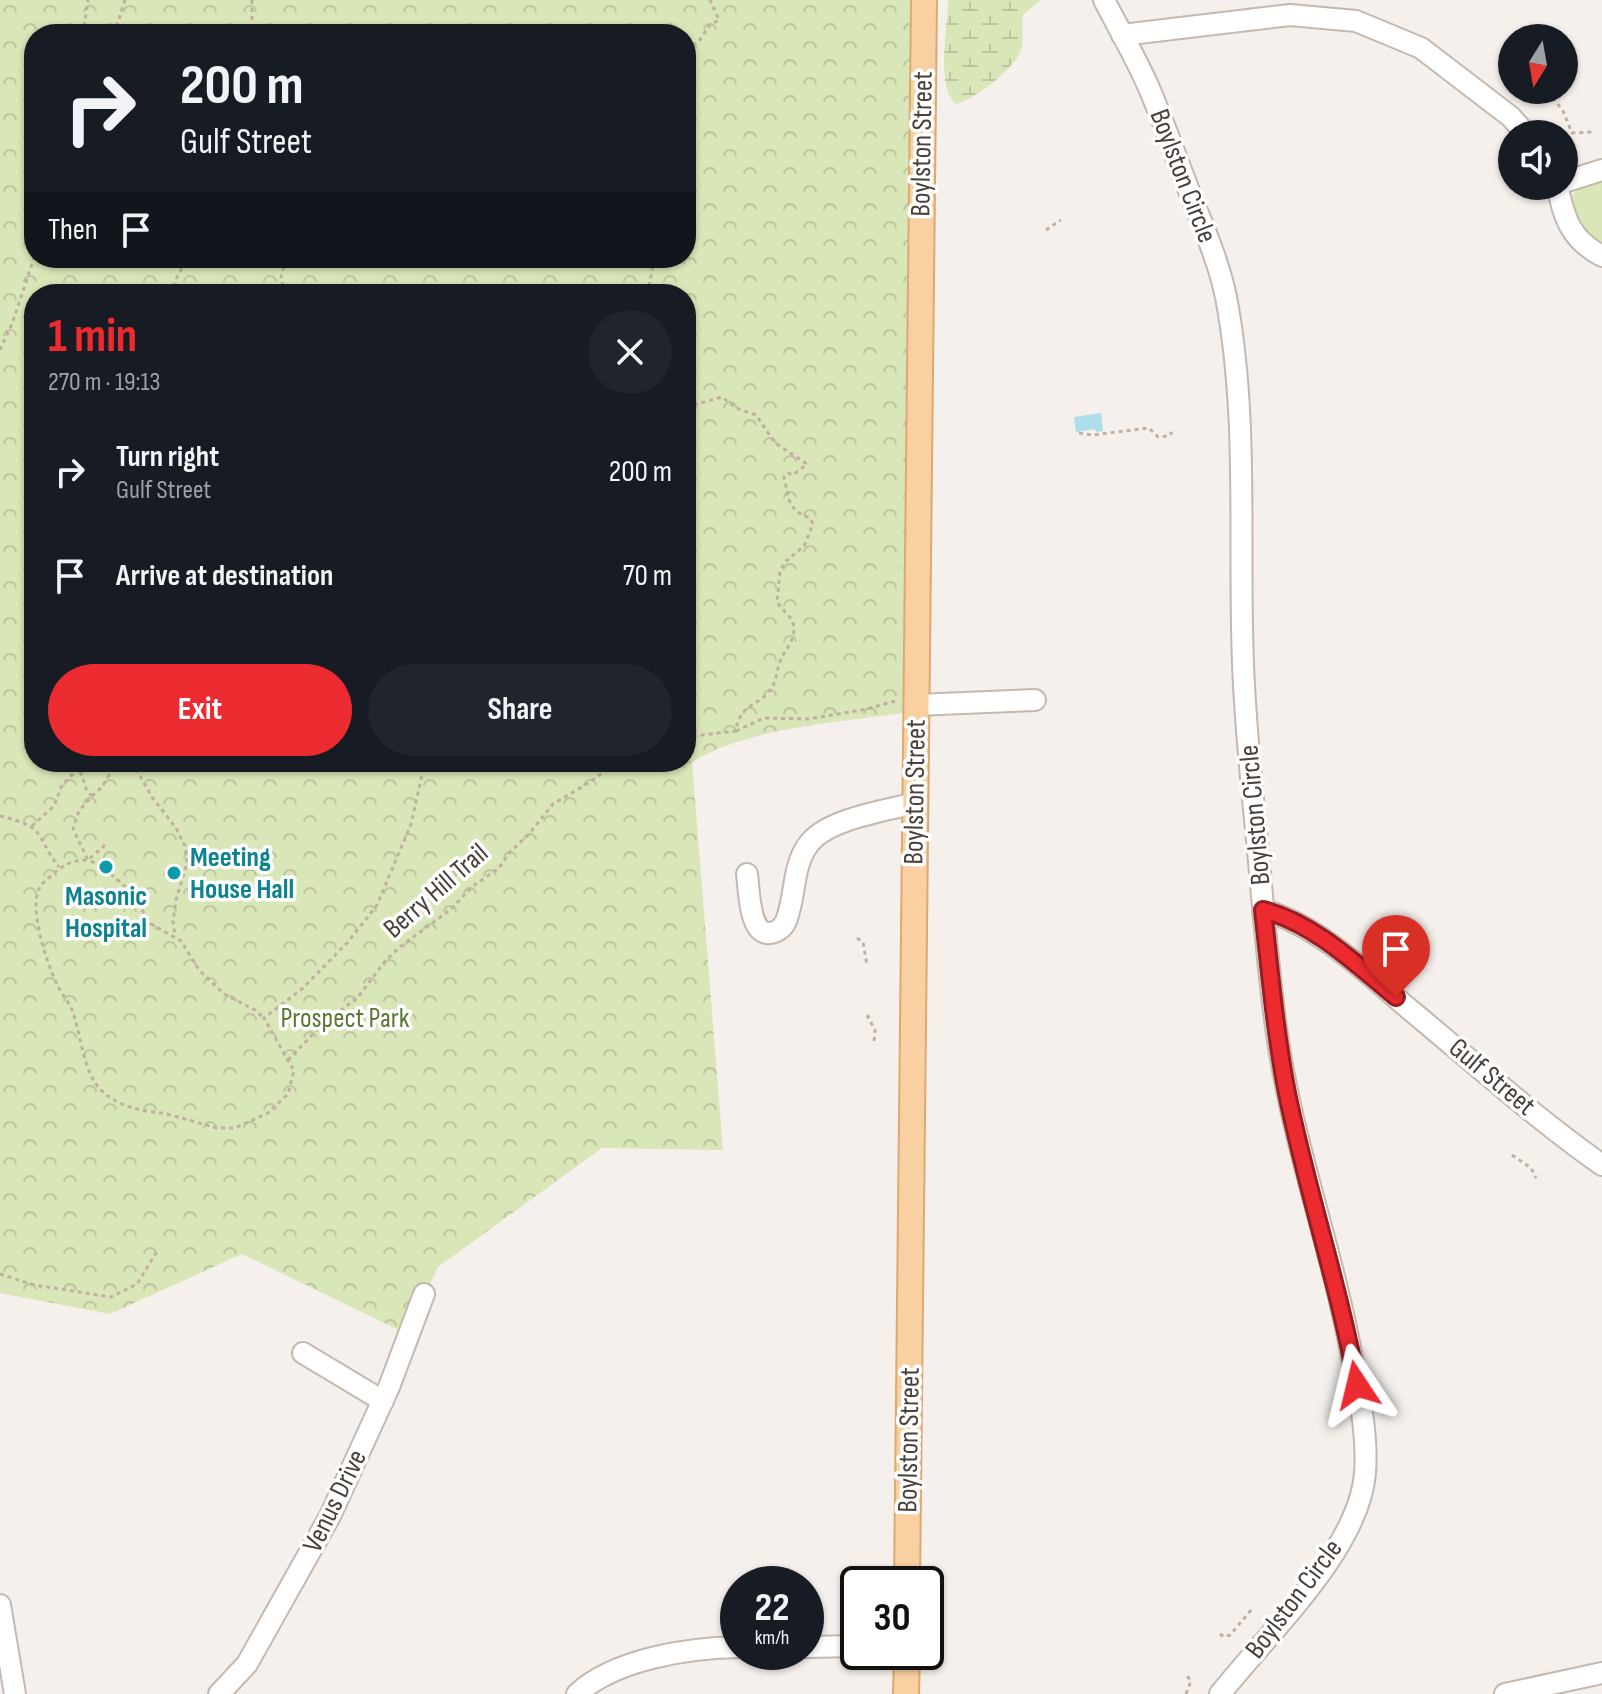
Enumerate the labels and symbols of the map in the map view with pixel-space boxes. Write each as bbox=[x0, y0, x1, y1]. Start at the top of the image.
north arrow bbox=[1498, 24, 1578, 104]
street label: Boylston Street bbox=[904, 71, 940, 217]
street label: Boylston Circle bbox=[1142, 105, 1224, 247]
street label: Boylston Street bbox=[897, 719, 933, 865]
street label: Boylston Circle bbox=[1232, 744, 1278, 886]
street label: Berry Hill Trail bbox=[377, 837, 495, 945]
place label: Meeting House Hall bbox=[190, 841, 294, 906]
marker: Masonic Hospital bbox=[97, 858, 115, 876]
marker: Meeting House Hall bbox=[165, 864, 183, 882]
place label: Masonic Hospital bbox=[65, 880, 147, 945]
pin bbox=[1362, 915, 1430, 997]
park label: Prospect Park bbox=[281, 1002, 410, 1035]
street label: Gulf Street bbox=[1442, 1031, 1542, 1123]
position arrow bbox=[1315, 1343, 1399, 1427]
street label: Boylston Street bbox=[891, 1367, 927, 1513]
street label: Venus Drive bbox=[296, 1444, 374, 1558]
street label: Boylston Circle bbox=[1239, 1533, 1349, 1665]
speed limit sign: 30 bbox=[840, 1566, 944, 1670]

